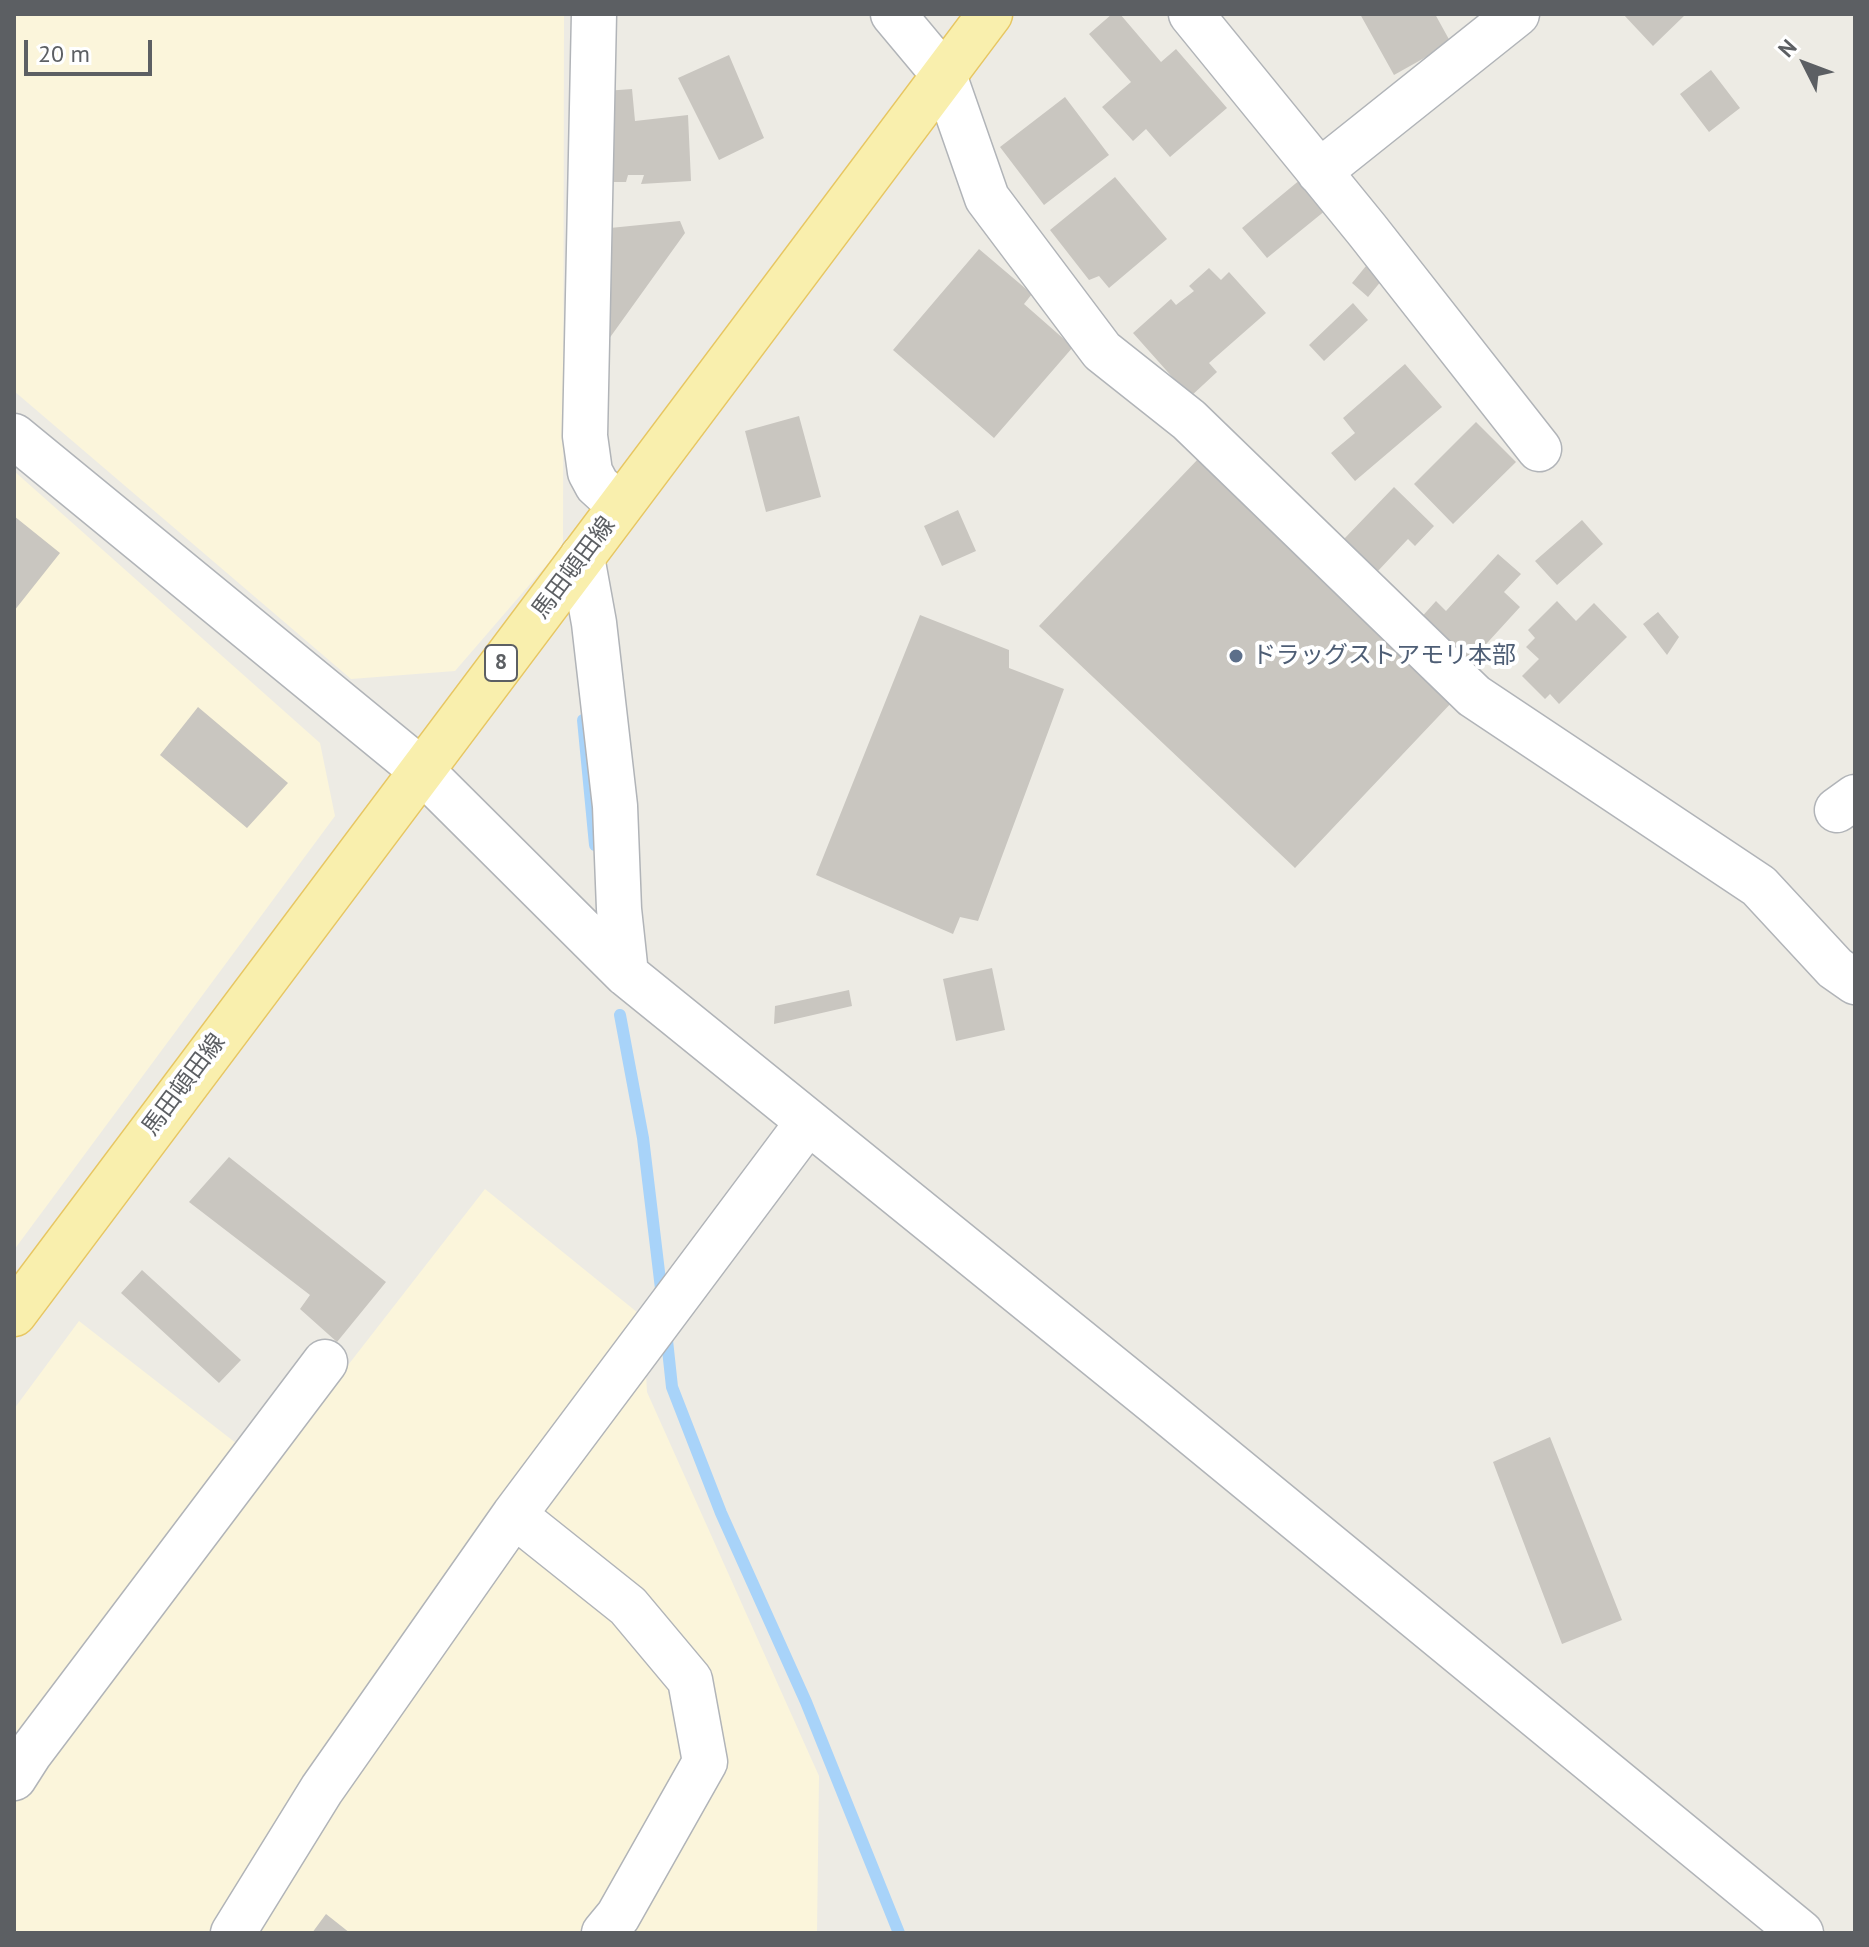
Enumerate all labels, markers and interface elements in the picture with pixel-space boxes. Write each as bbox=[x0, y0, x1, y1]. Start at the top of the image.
scale bar bbox=[28, 24, 156, 74]
north arrow bbox=[1765, 24, 1845, 104]
text: N bbox=[1772, 33, 1802, 63]
text: 20 m bbox=[38, 38, 90, 69]
street label: 馬田頓田線 bbox=[526, 511, 622, 625]
place label: ドラッグストアモリ本部 bbox=[1252, 642, 1516, 670]
road number: 8 bbox=[485, 645, 517, 681]
marker: ドラッグストアモリ本部 bbox=[1227, 647, 1245, 665]
street label: 馬田頓田線 bbox=[136, 1028, 232, 1142]

